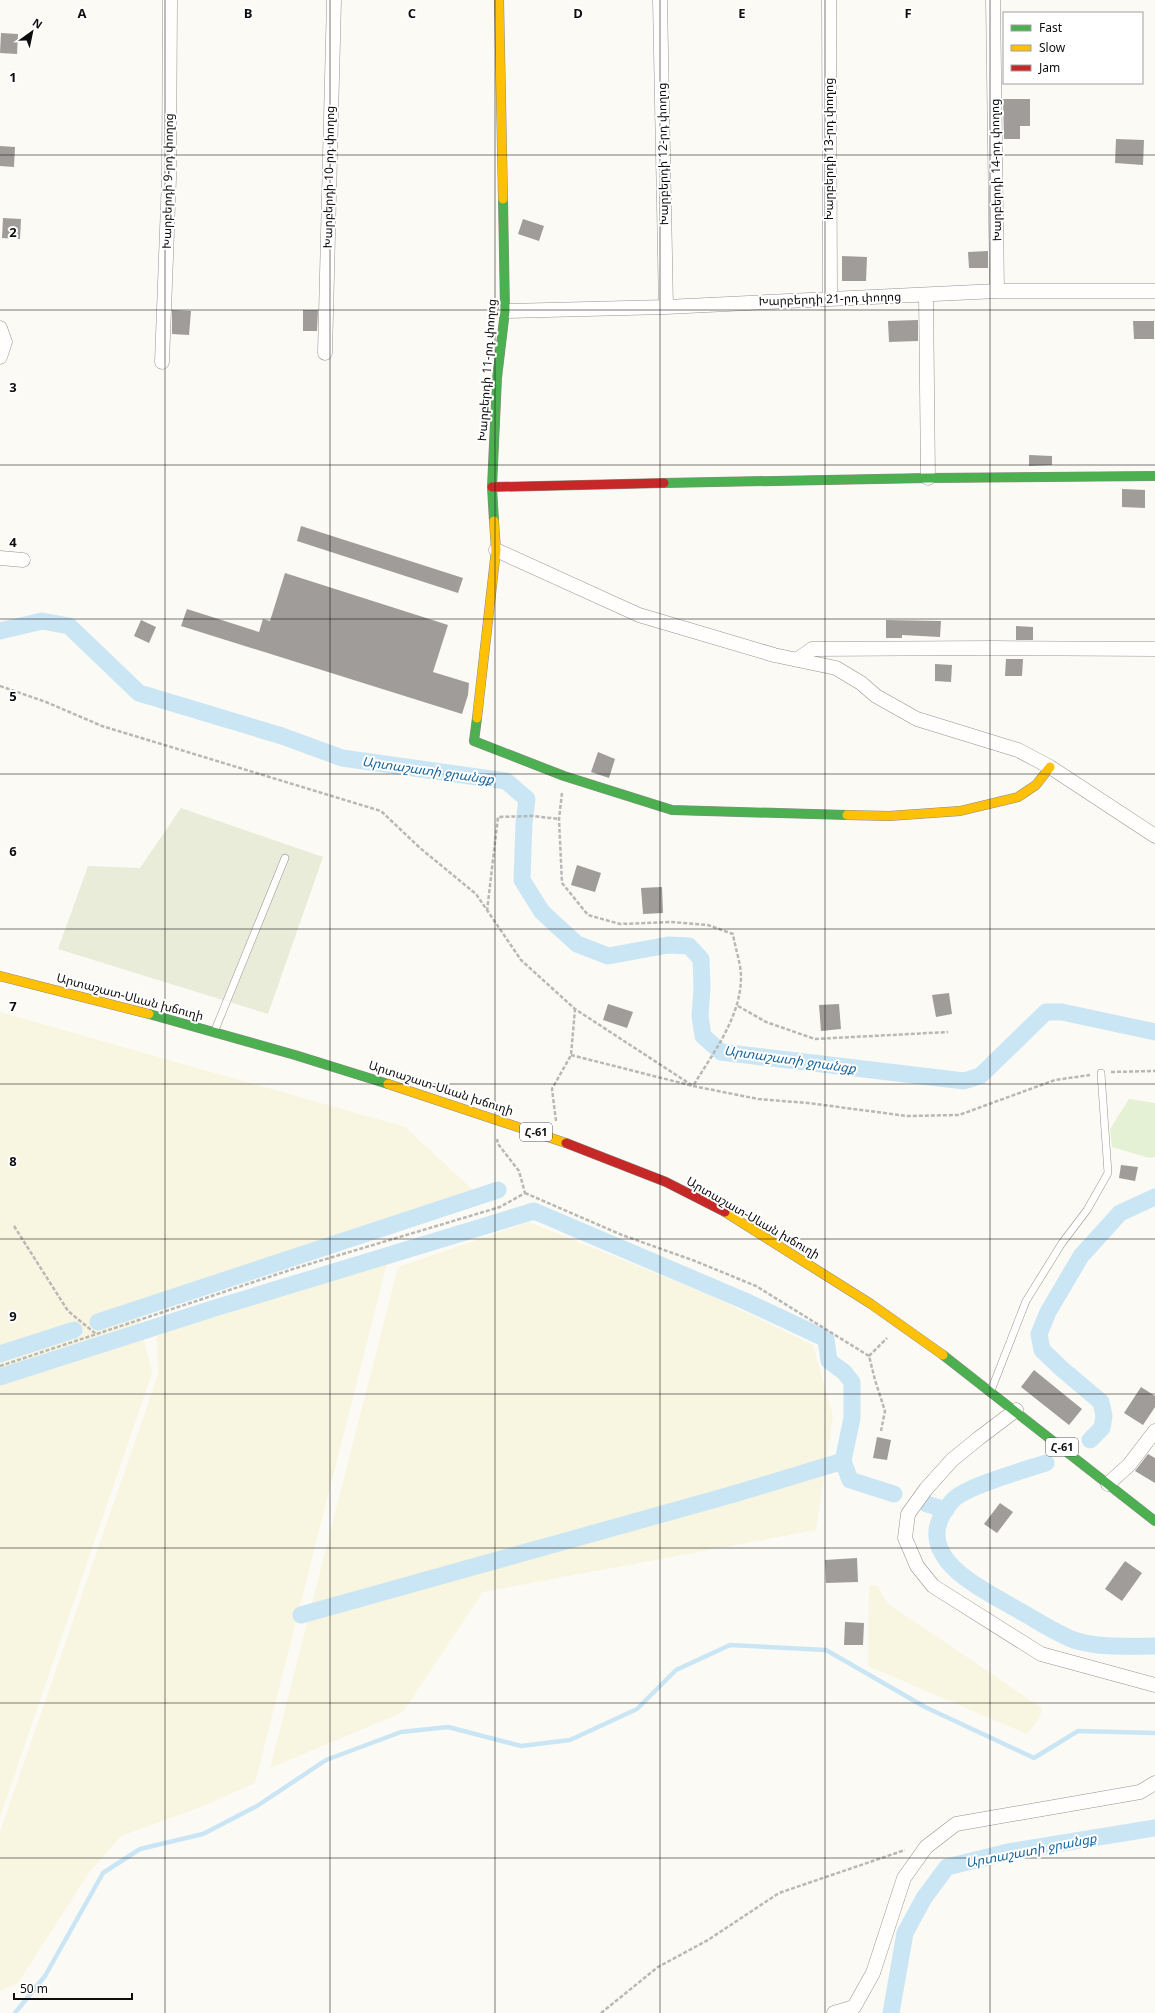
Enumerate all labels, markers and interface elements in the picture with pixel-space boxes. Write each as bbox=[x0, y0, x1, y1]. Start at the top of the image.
text: A bbox=[78, 4, 87, 22]
text: B bbox=[244, 4, 253, 22]
text: C bbox=[408, 4, 416, 22]
text: D bbox=[573, 4, 583, 22]
text: E bbox=[738, 4, 746, 22]
text: F bbox=[904, 4, 912, 22]
north arrow bbox=[12, 12, 52, 52]
legend bbox=[1003, 12, 1143, 84]
text: N bbox=[30, 14, 46, 32]
text: Fast bbox=[1039, 19, 1063, 36]
text: Slow bbox=[1039, 39, 1066, 56]
text: Jam bbox=[1038, 59, 1060, 76]
text: 1 bbox=[9, 68, 17, 86]
street label: Խարբերդի 13-րդ փողոց bbox=[820, 78, 837, 220]
street label: Խարբերդի 12-րդ փողոց bbox=[653, 83, 672, 225]
street label: Խարբերդի 14-րդ փողոց bbox=[986, 99, 1005, 241]
street label: Խարբերդի 10-րդ փողոց bbox=[319, 106, 338, 248]
street label: Խարբերդի 9-րդ փողոց bbox=[158, 113, 177, 249]
text: 2 bbox=[9, 223, 17, 241]
street label: Խարբերդի 21-րդ փողոց bbox=[758, 288, 902, 309]
street label: Խարբերդի 11-րդ փողոց bbox=[473, 298, 500, 442]
text: 3 bbox=[9, 378, 17, 396]
text: 4 bbox=[9, 533, 17, 551]
text: 5 bbox=[9, 687, 17, 705]
water label: Արտաշատի ջրանցք bbox=[361, 752, 496, 788]
text: 6 bbox=[9, 842, 17, 860]
street label: Արտաշատ-Սևան խճուղի bbox=[55, 969, 205, 1024]
text: 7 bbox=[9, 997, 17, 1015]
water label: Արտաշատի ջրանցք bbox=[723, 1041, 858, 1077]
street label: Արտաշատ-Սևան խճուղի bbox=[367, 1056, 516, 1119]
road number: Հ-61 bbox=[520, 1123, 552, 1141]
text: 8 bbox=[9, 1152, 17, 1170]
street label: Արտաշատ-Սևան խճուղի bbox=[683, 1172, 823, 1263]
text: 9 bbox=[9, 1307, 17, 1325]
road number: Հ-61 bbox=[1046, 1438, 1078, 1456]
water label: Արտաշատի ջրանցք bbox=[964, 1828, 1099, 1872]
scale bar bbox=[14, 1975, 132, 2001]
text: 50 m bbox=[20, 1980, 48, 1997]

